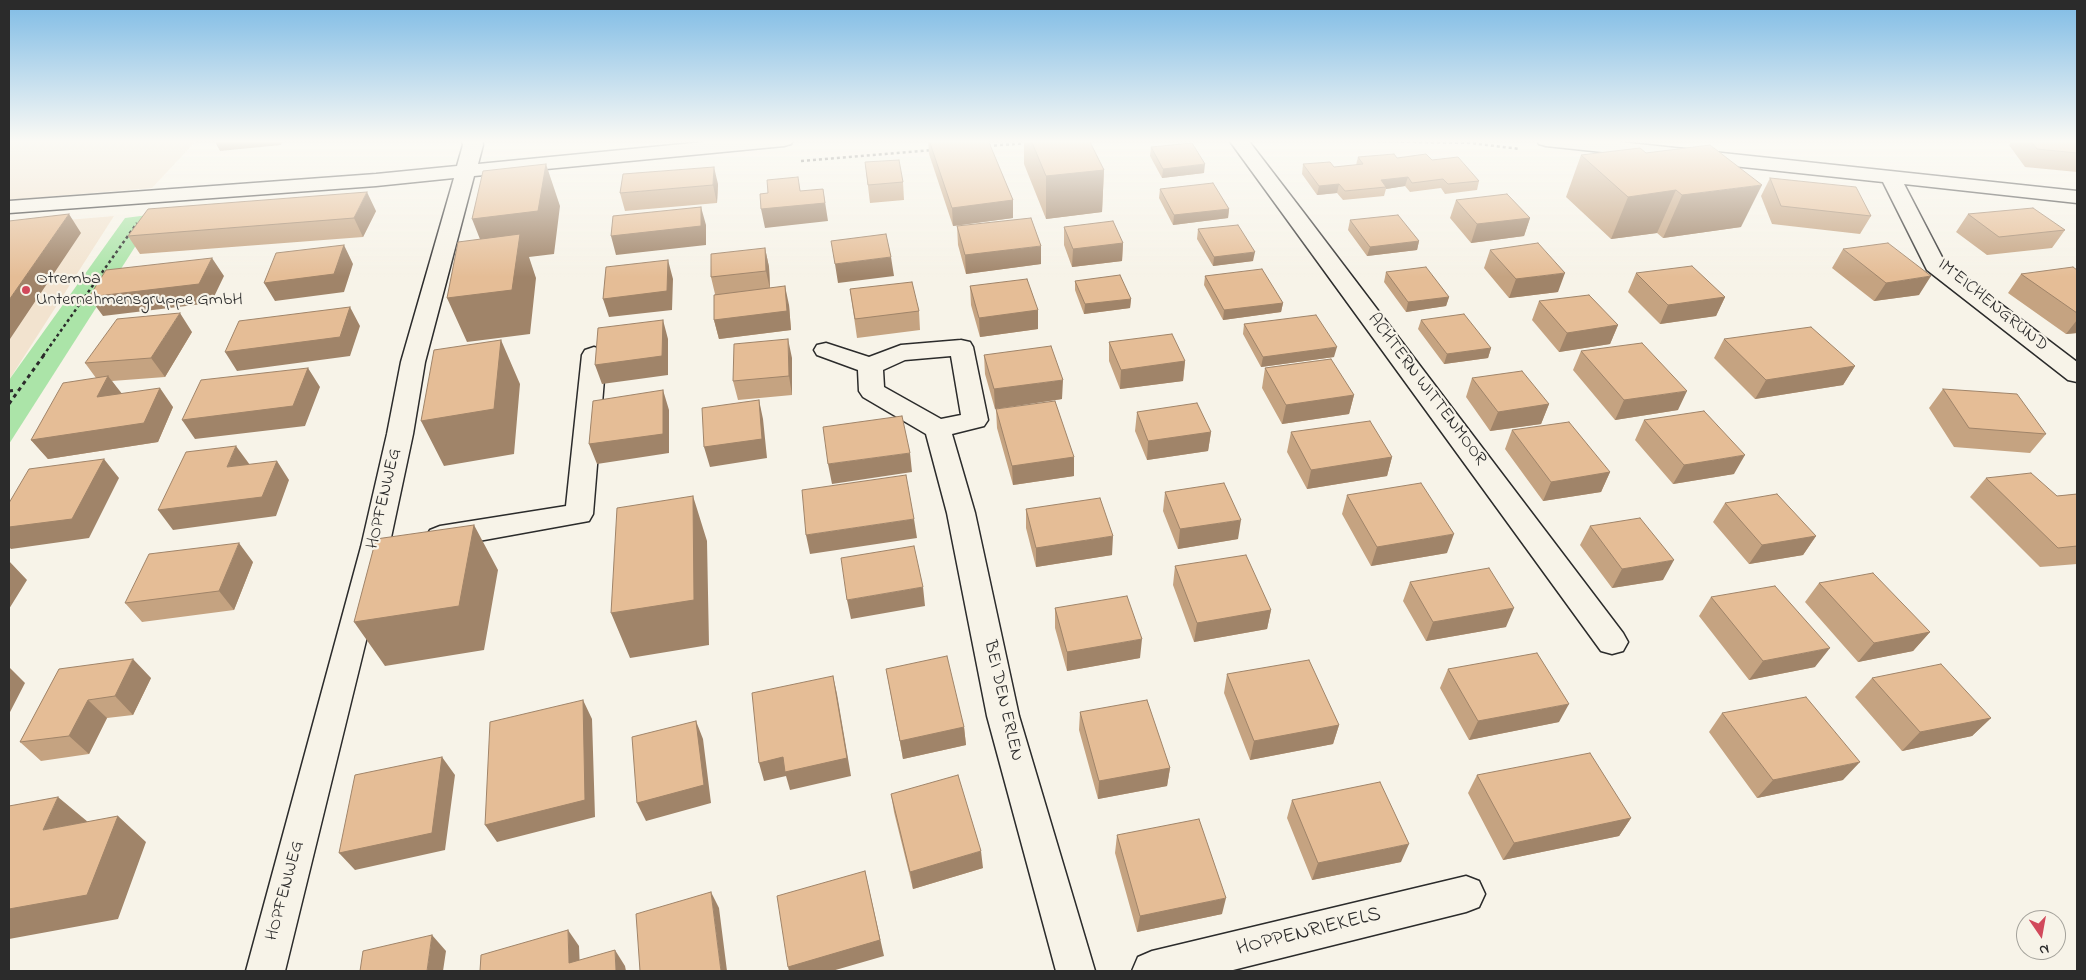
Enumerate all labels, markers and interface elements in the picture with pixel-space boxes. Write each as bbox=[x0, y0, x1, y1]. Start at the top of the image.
street label: IM EICHENGRUND bbox=[1932, 255, 2052, 357]
place label: Otremba Unternehmensgruppe GmbH bbox=[36, 269, 243, 312]
marker: Otremba Unternehmensgruppe GmbH bbox=[20, 284, 32, 296]
street label: ACHTERN WITTENMOOR bbox=[1362, 310, 1490, 470]
street label: HOPFENWEG bbox=[363, 447, 407, 551]
street label: BEI DEN ERLEN bbox=[978, 639, 1026, 763]
street label: HOPFENWEG bbox=[262, 839, 310, 943]
street label: HOPPENRIEKELS bbox=[1234, 903, 1384, 963]
north arrow bbox=[2016, 910, 2066, 960]
text: N bbox=[2037, 938, 2051, 960]

